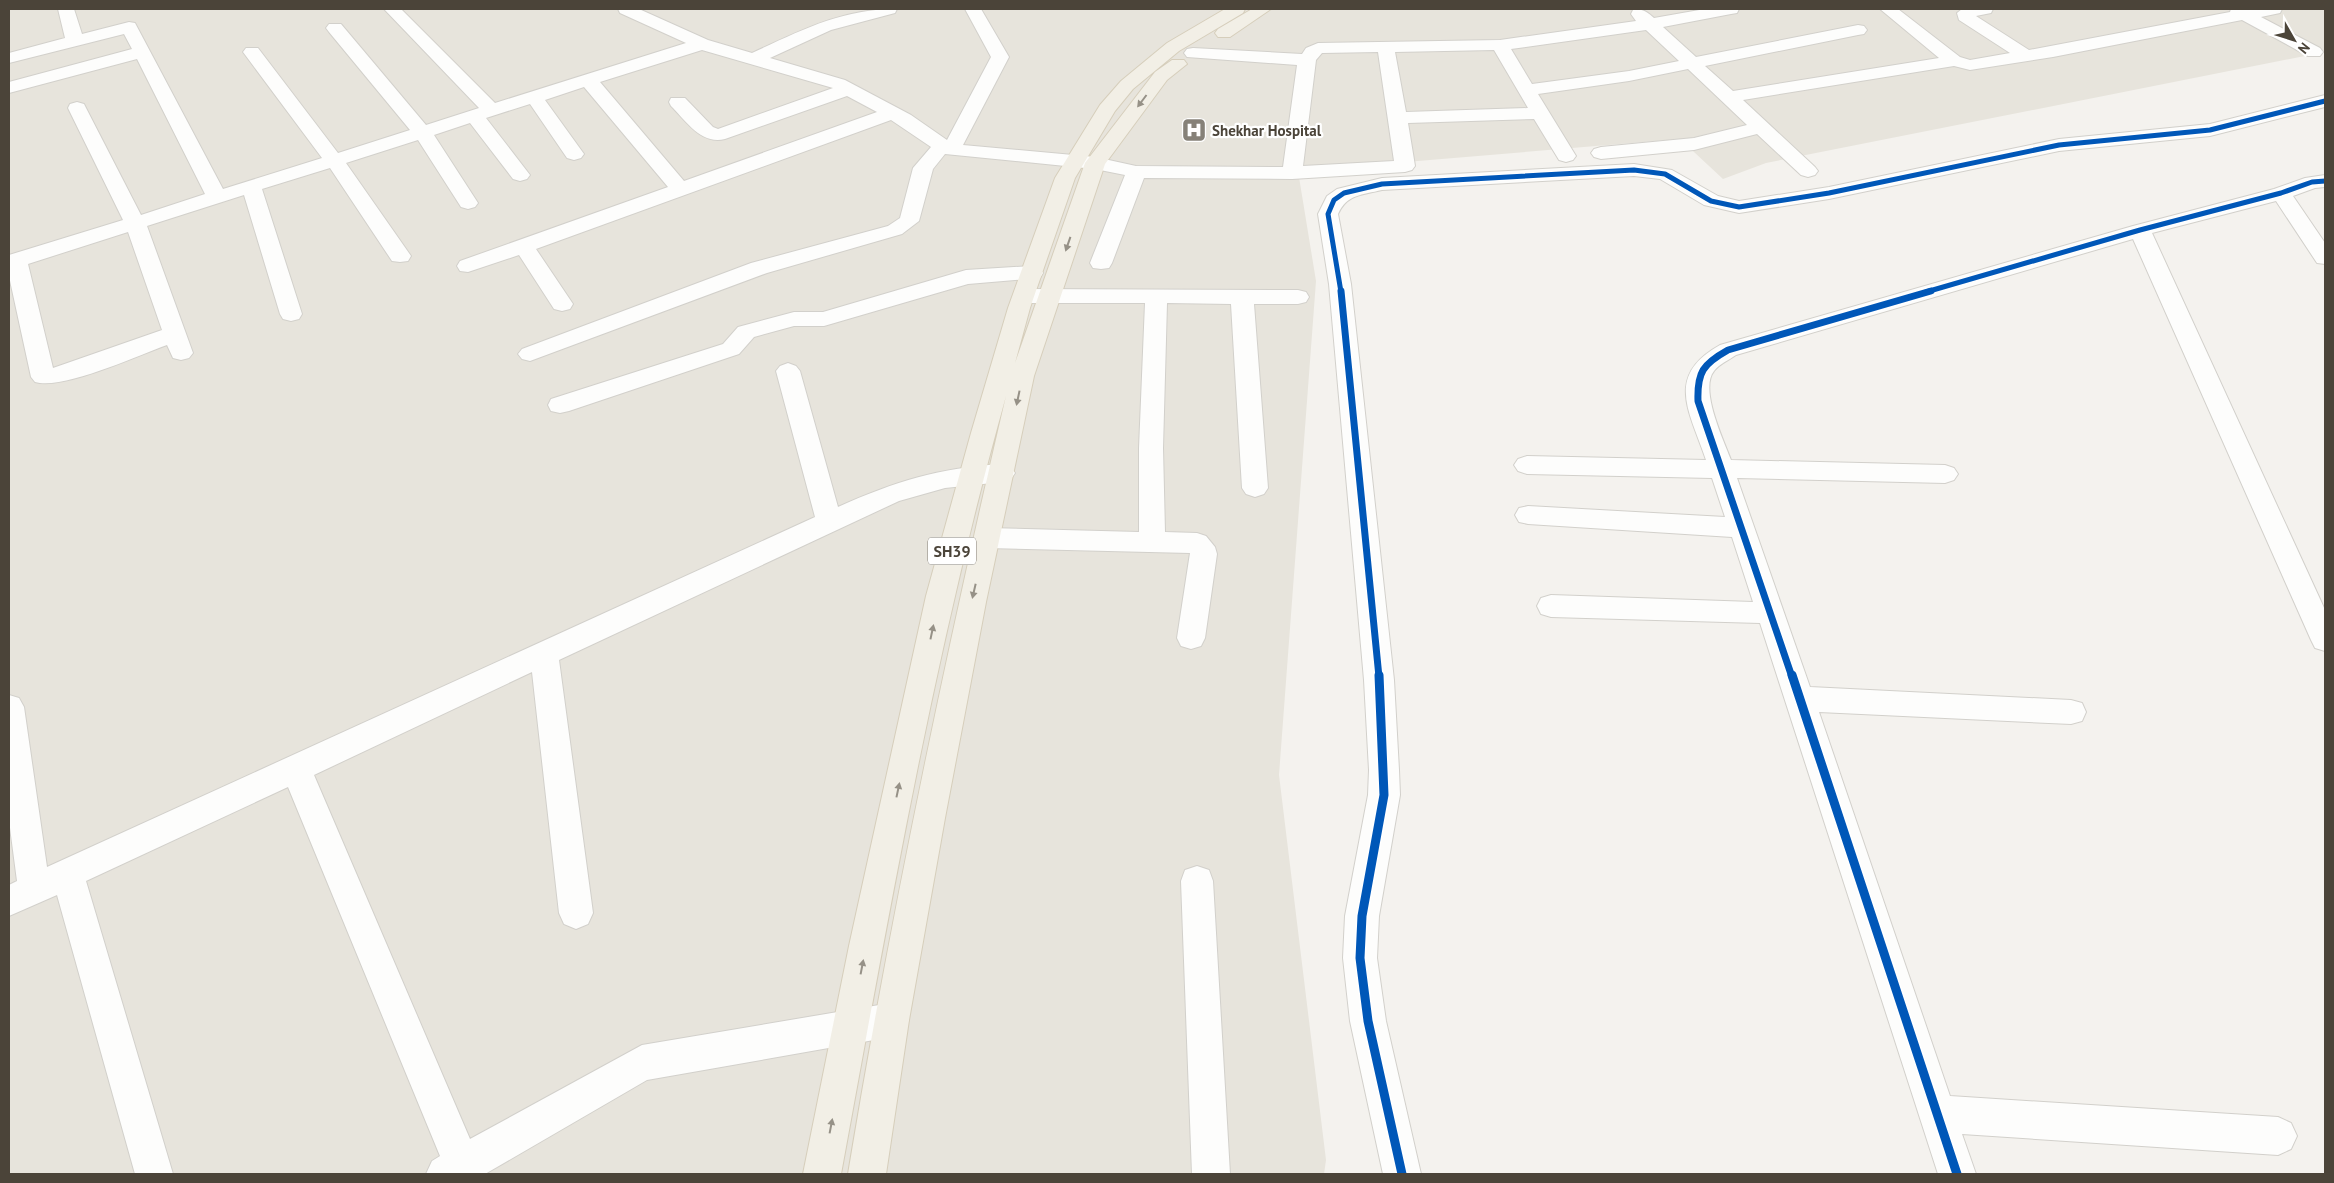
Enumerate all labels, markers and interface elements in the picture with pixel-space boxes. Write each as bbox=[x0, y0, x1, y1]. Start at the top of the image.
north arrow bbox=[2269, 15, 2319, 65]
text: N bbox=[2294, 39, 2314, 57]
one-way arrow bbox=[1137, 94, 1147, 108]
hospital icon: Shekhar Hospital bbox=[1181, 117, 1207, 143]
place label: Shekhar Hospital bbox=[1212, 121, 1322, 140]
one-way arrow bbox=[1064, 236, 1071, 251]
one-way arrow bbox=[1014, 390, 1022, 406]
road number: SH39 bbox=[928, 538, 976, 564]
one-way arrow bbox=[970, 583, 978, 598]
one-way arrow bbox=[928, 624, 936, 639]
one-way arrow bbox=[894, 783, 902, 798]
one-way arrow bbox=[858, 959, 866, 974]
one-way arrow bbox=[828, 1118, 836, 1134]

